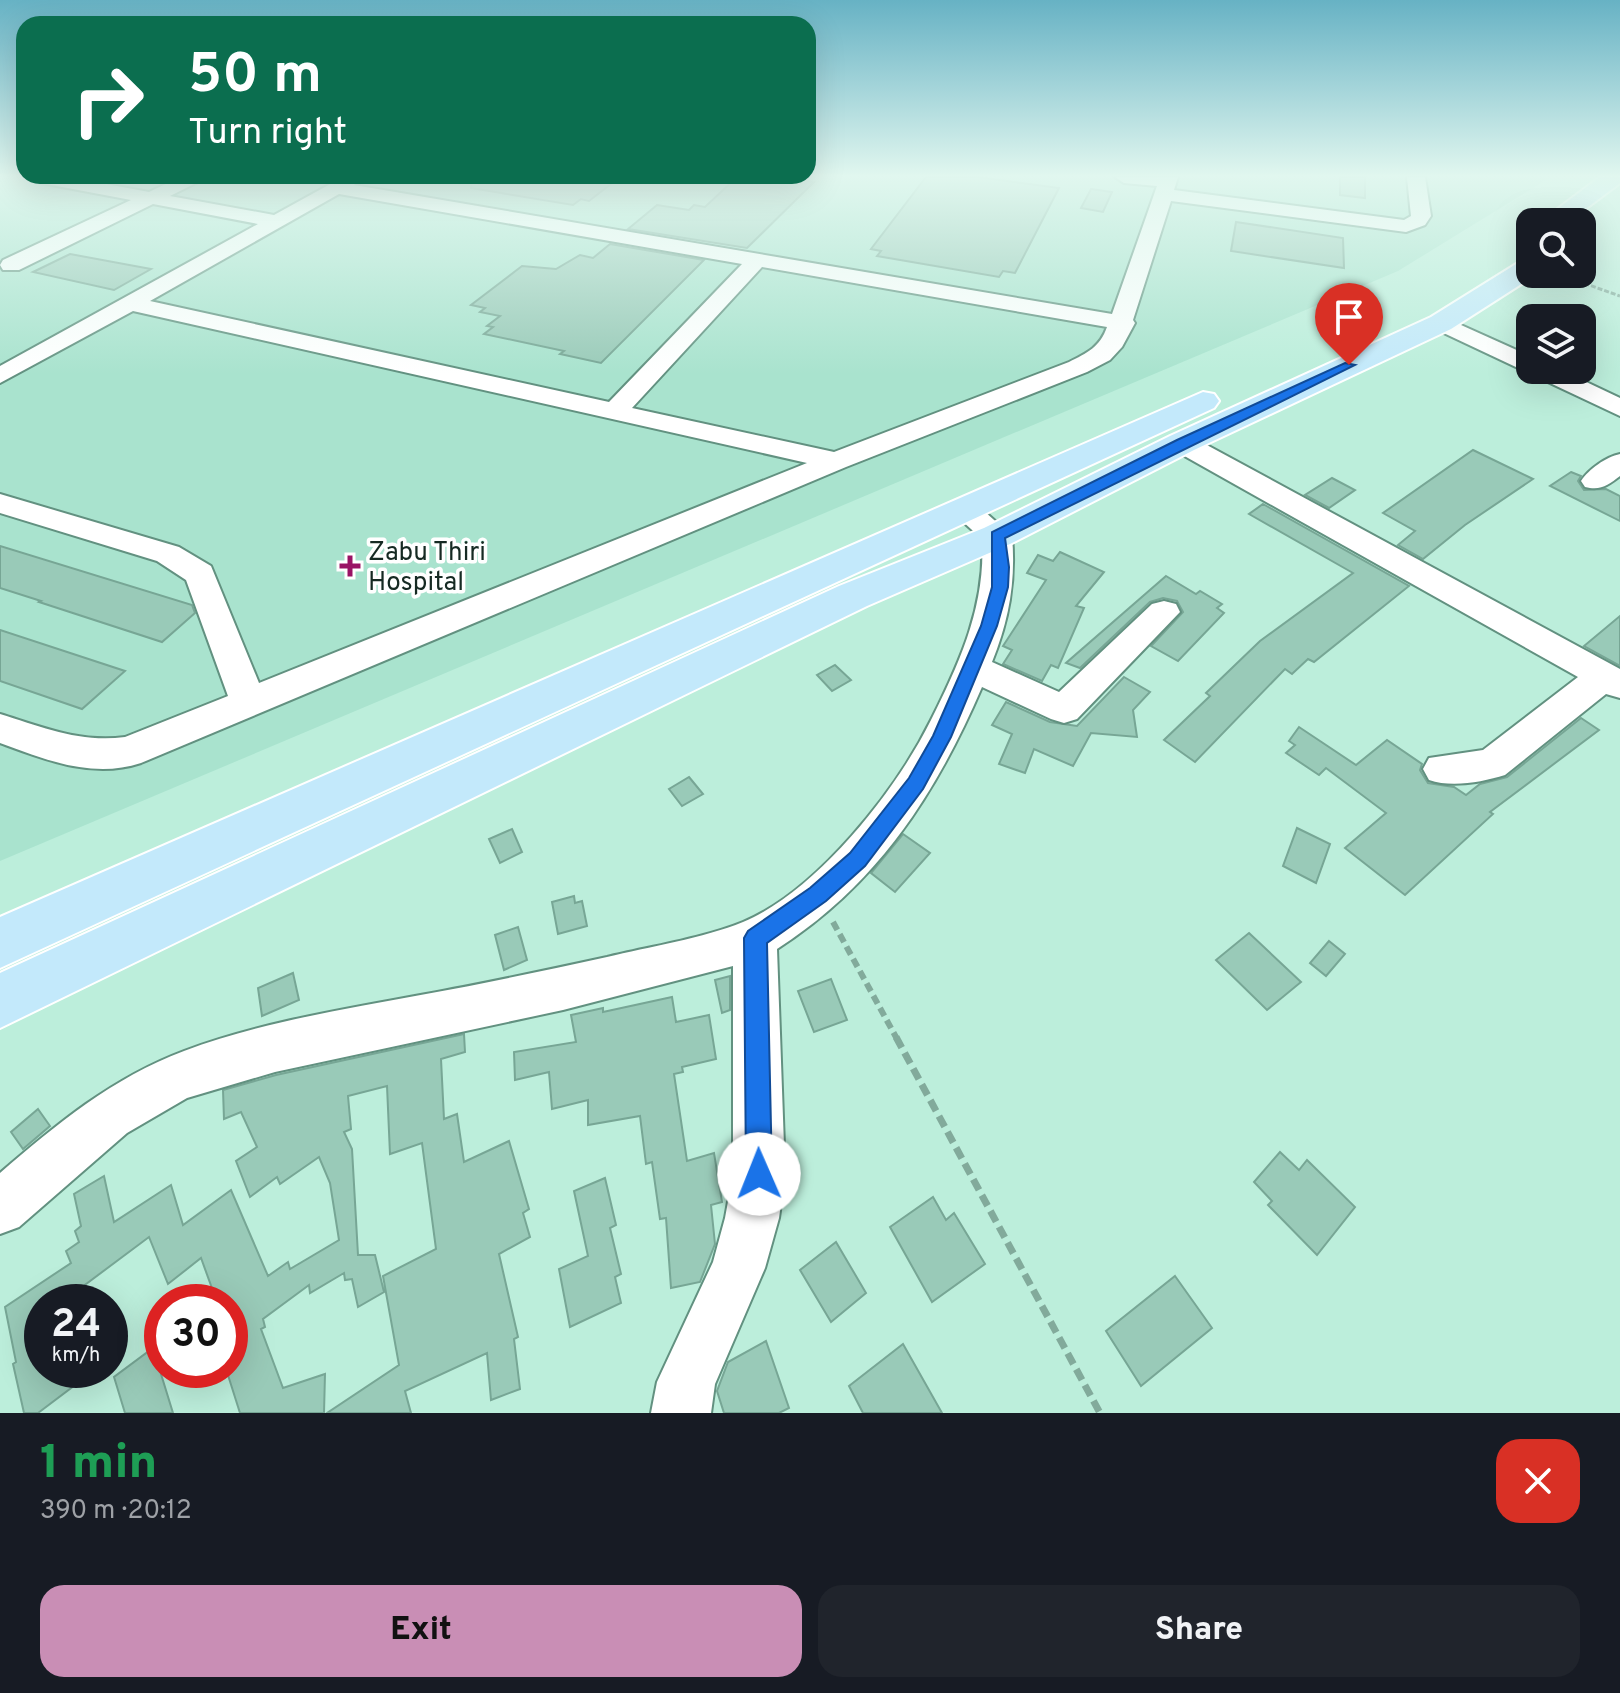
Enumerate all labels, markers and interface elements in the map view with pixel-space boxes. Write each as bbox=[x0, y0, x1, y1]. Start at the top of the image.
text: 50 m bbox=[188, 42, 322, 112]
icon: right bbox=[56, 48, 160, 152]
text: Turn right bbox=[188, 111, 347, 157]
map controls bbox=[1516, 208, 1596, 384]
button: search bbox=[1516, 208, 1596, 288]
pin bbox=[1315, 283, 1383, 365]
icon: arrive bbox=[1327, 295, 1371, 339]
button: layers bbox=[1516, 304, 1596, 384]
place label: Zabu Thiri Hospital bbox=[368, 537, 486, 600]
marker: Zabu Thiri Hospital bbox=[339, 555, 361, 577]
position arrow bbox=[717, 1132, 801, 1216]
speed limit sign: 30 bbox=[144, 1284, 248, 1388]
text: 24 bbox=[51, 1301, 101, 1351]
text: km/h bbox=[52, 1343, 100, 1369]
text: 1 min bbox=[40, 1435, 157, 1495]
button: close bbox=[1496, 1439, 1580, 1523]
text: 390 m · 20:12 bbox=[40, 1495, 192, 1528]
button: Exit bbox=[40, 1585, 802, 1677]
button: Share bbox=[818, 1585, 1580, 1677]

